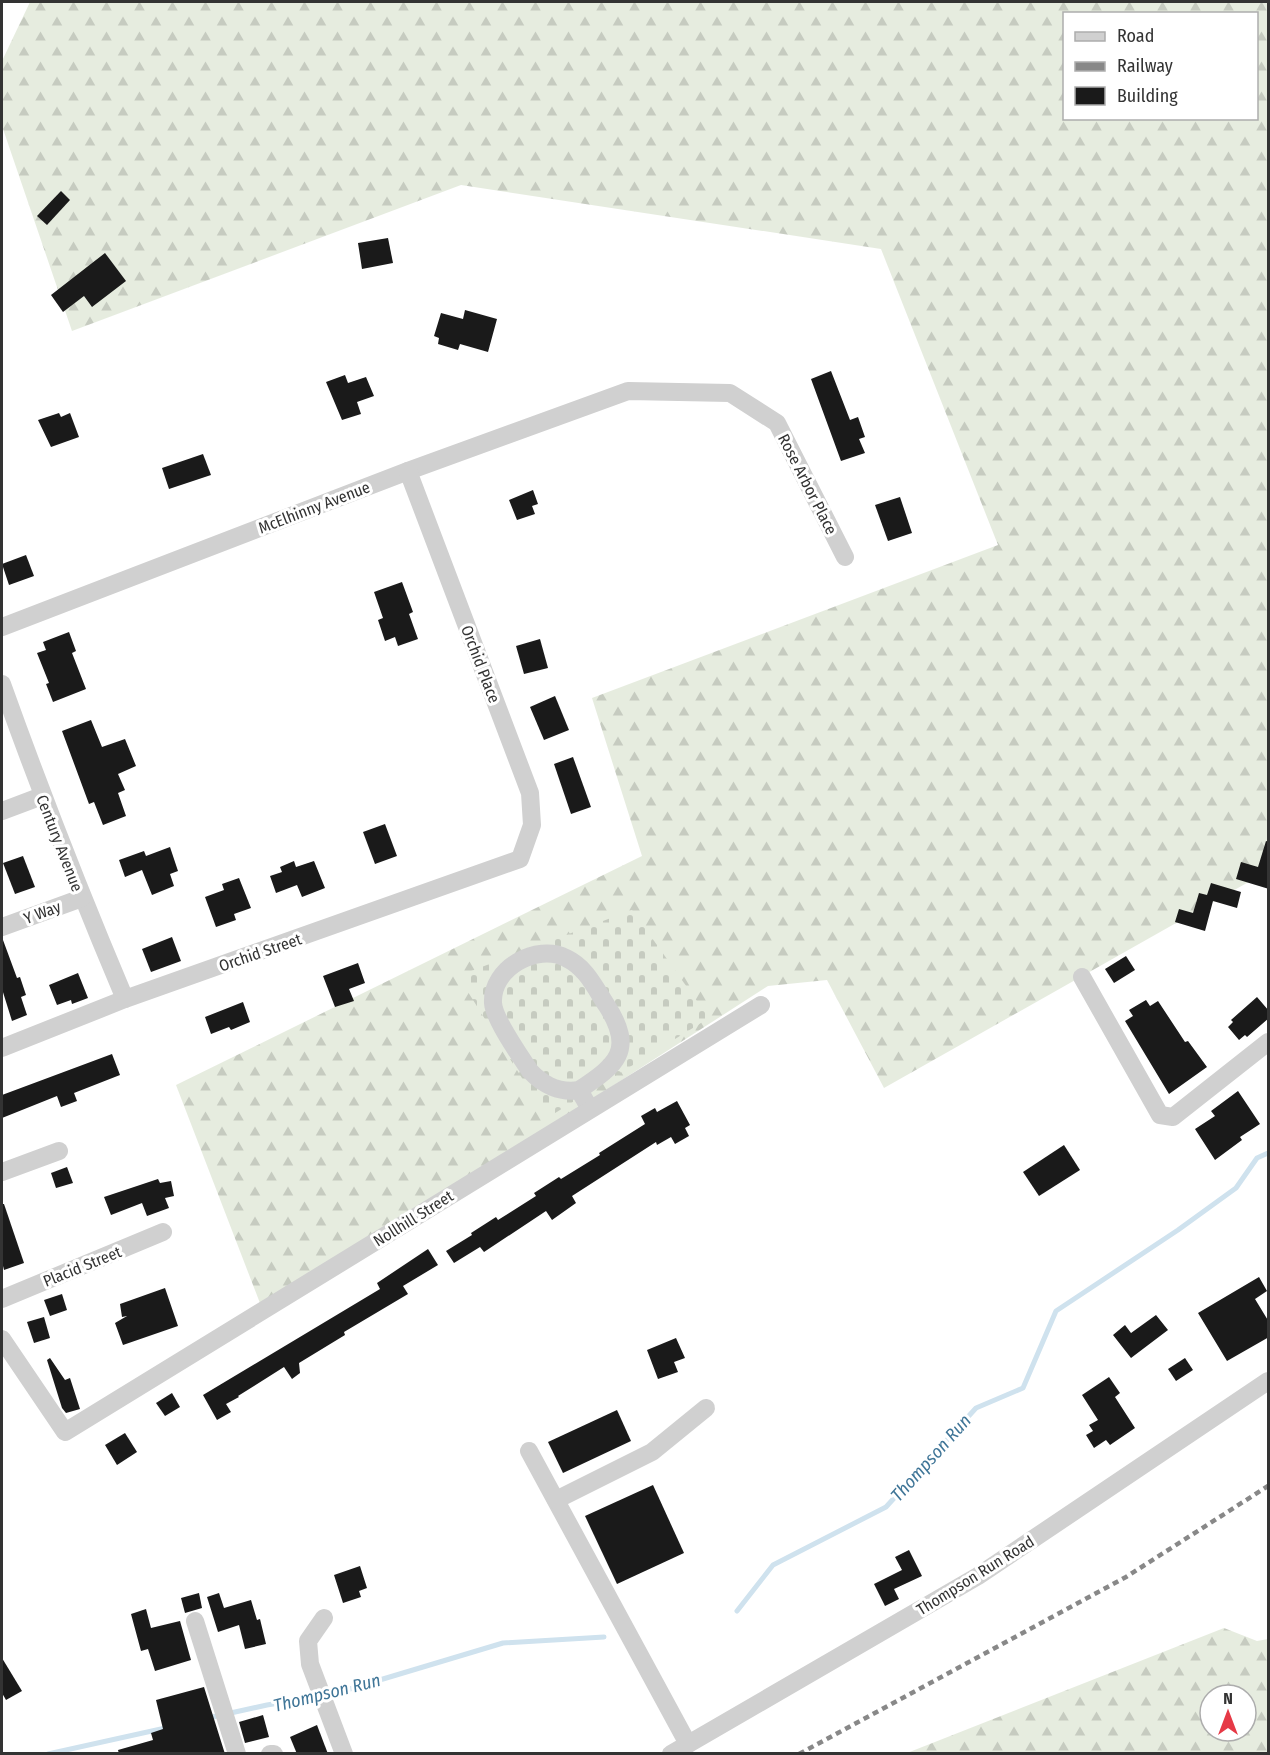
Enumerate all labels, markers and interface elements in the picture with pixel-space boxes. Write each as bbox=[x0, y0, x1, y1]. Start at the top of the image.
legend bbox=[1063, 12, 1258, 120]
text: Road bbox=[1117, 25, 1154, 47]
text: Railway bbox=[1117, 55, 1173, 77]
text: Building bbox=[1117, 85, 1178, 107]
street label: Rose Arbor Place bbox=[774, 431, 841, 538]
street label: McElhinny Avenue bbox=[256, 477, 373, 537]
street label: Orchid Place bbox=[457, 623, 504, 706]
street label: Century Avenue bbox=[32, 792, 87, 894]
street label: Y Way bbox=[21, 897, 64, 928]
street label: Orchid Street bbox=[216, 929, 305, 975]
street label: Nollhill Street bbox=[370, 1186, 457, 1250]
street label: Placid Street bbox=[40, 1242, 125, 1291]
water label: Thompson Run bbox=[886, 1410, 976, 1506]
street label: Thompson Run Road bbox=[913, 1532, 1038, 1619]
water label: Thompson Run bbox=[271, 1669, 383, 1717]
north arrow bbox=[1198, 1683, 1258, 1743]
text: N bbox=[1223, 1689, 1233, 1708]

